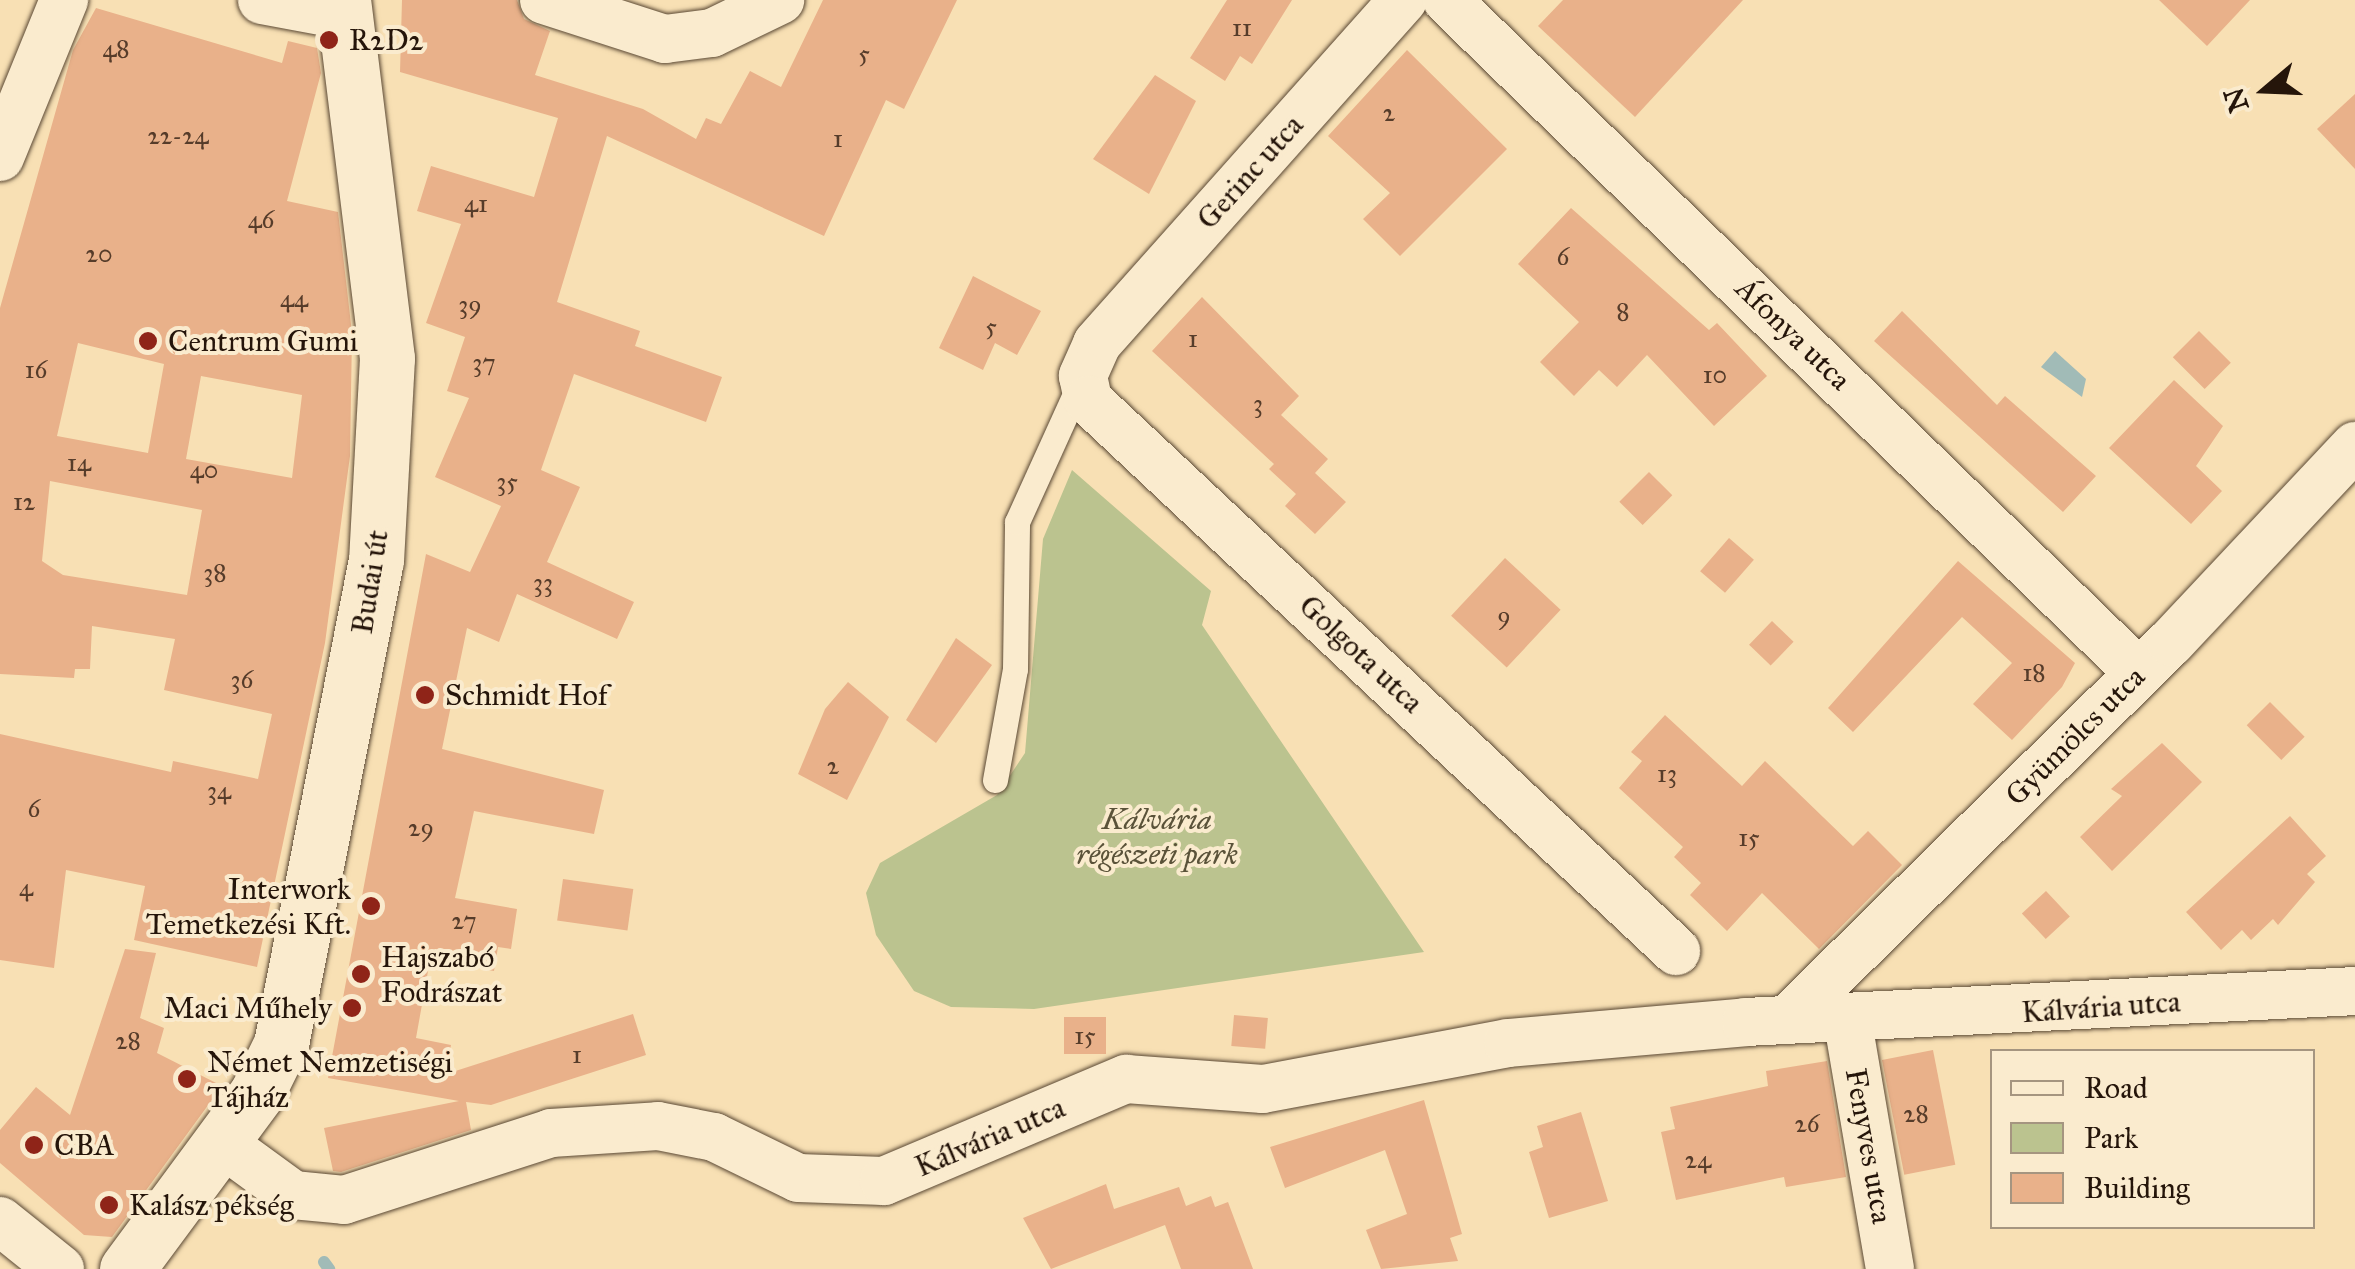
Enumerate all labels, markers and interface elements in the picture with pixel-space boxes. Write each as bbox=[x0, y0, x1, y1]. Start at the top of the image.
house number: 11 bbox=[1232, 13, 1252, 43]
place label: R2D2 bbox=[349, 22, 423, 58]
marker: R2D2 bbox=[318, 29, 340, 51]
house number: 48 bbox=[102, 34, 130, 64]
house number: 5 bbox=[858, 39, 870, 69]
north arrow bbox=[2215, 40, 2315, 140]
text: N bbox=[2216, 83, 2257, 117]
house number: 2 bbox=[1383, 98, 1395, 128]
street label: Gerinc utca bbox=[1189, 107, 1311, 237]
house number: 22-24 bbox=[147, 121, 209, 151]
house number: 1 bbox=[833, 124, 843, 154]
house number: 41 bbox=[464, 189, 488, 219]
house number: 46 bbox=[248, 205, 274, 235]
house number: 20 bbox=[86, 239, 112, 269]
house number: 6 bbox=[1557, 242, 1569, 272]
street label: Áfonya utca bbox=[1728, 270, 1858, 398]
house number: 44 bbox=[280, 284, 308, 314]
house number: 39 bbox=[458, 290, 482, 320]
house number: 8 bbox=[1616, 297, 1630, 327]
house number: 5 bbox=[985, 312, 997, 342]
place label: Centrum Gumi bbox=[168, 323, 358, 359]
house number: 1 bbox=[1188, 324, 1198, 354]
marker: Centrum Gumi bbox=[137, 330, 159, 352]
house number: 37 bbox=[472, 348, 496, 378]
house number: 16 bbox=[25, 355, 47, 385]
house number: 10 bbox=[1703, 360, 1727, 390]
house number: 3 bbox=[1253, 389, 1263, 419]
house number: 14 bbox=[67, 448, 91, 478]
house number: 40 bbox=[190, 455, 218, 485]
house number: 35 bbox=[496, 467, 518, 497]
house number: 12 bbox=[13, 487, 35, 517]
street label: Budai út bbox=[344, 527, 396, 637]
house number: 38 bbox=[203, 558, 227, 588]
house number: 33 bbox=[533, 568, 553, 598]
street label: Golgota utca bbox=[1292, 588, 1430, 720]
house number: 9 bbox=[1497, 601, 1511, 631]
house number: 18 bbox=[2022, 658, 2046, 688]
street label: Gyümölcs utca bbox=[1998, 659, 2152, 813]
house number: 36 bbox=[231, 665, 253, 695]
place label: Schmidt Hof bbox=[445, 677, 608, 713]
marker: Schmidt Hof bbox=[414, 684, 436, 706]
house number: 2 bbox=[827, 751, 839, 781]
house number: 13 bbox=[1657, 759, 1677, 789]
house number: 34 bbox=[207, 776, 231, 806]
house number: 6 bbox=[28, 794, 40, 824]
park label: Kálvária régészeti park bbox=[1076, 801, 1238, 872]
house number: 29 bbox=[408, 813, 434, 843]
house number: 15 bbox=[1738, 823, 1760, 853]
place label: Interwork Temetkezési Kft. bbox=[146, 871, 351, 942]
house number: 4 bbox=[19, 873, 33, 903]
marker: Interwork Temetkezési Kft. bbox=[360, 895, 382, 917]
house number: 27 bbox=[452, 906, 476, 936]
place label: Hajszabó Fodrászat bbox=[381, 939, 502, 1010]
marker: Hajszabó Fodrászat bbox=[350, 963, 372, 985]
street label: Kálvária utca bbox=[2020, 983, 2182, 1031]
place label: Maci Műhely bbox=[164, 990, 332, 1026]
marker: Maci Műhely bbox=[341, 997, 363, 1019]
house number: 15 bbox=[1074, 1021, 1096, 1051]
house number: 28 bbox=[115, 1026, 141, 1056]
house number: 1 bbox=[572, 1040, 582, 1070]
place label: Német Nemzetiségi Tájház bbox=[207, 1044, 453, 1114]
legend bbox=[1990, 1049, 2315, 1229]
street label: Fenyves utca bbox=[1838, 1066, 1900, 1226]
marker: Német Nemzetiségi Tájház bbox=[176, 1068, 198, 1090]
text: Road bbox=[2084, 1070, 2148, 1106]
street label: Kálvária utca bbox=[910, 1089, 1070, 1185]
house number: 28 bbox=[1903, 1099, 1929, 1129]
house number: 26 bbox=[1794, 1109, 1820, 1139]
text: Park bbox=[2084, 1120, 2138, 1156]
place label: CBA bbox=[54, 1127, 114, 1163]
marker: CBA bbox=[23, 1134, 45, 1156]
house number: 24 bbox=[1685, 1145, 1711, 1175]
text: Building bbox=[2084, 1170, 2190, 1206]
place label: Kalász pékség bbox=[129, 1187, 294, 1223]
marker: Kalász pékség bbox=[98, 1194, 120, 1216]

